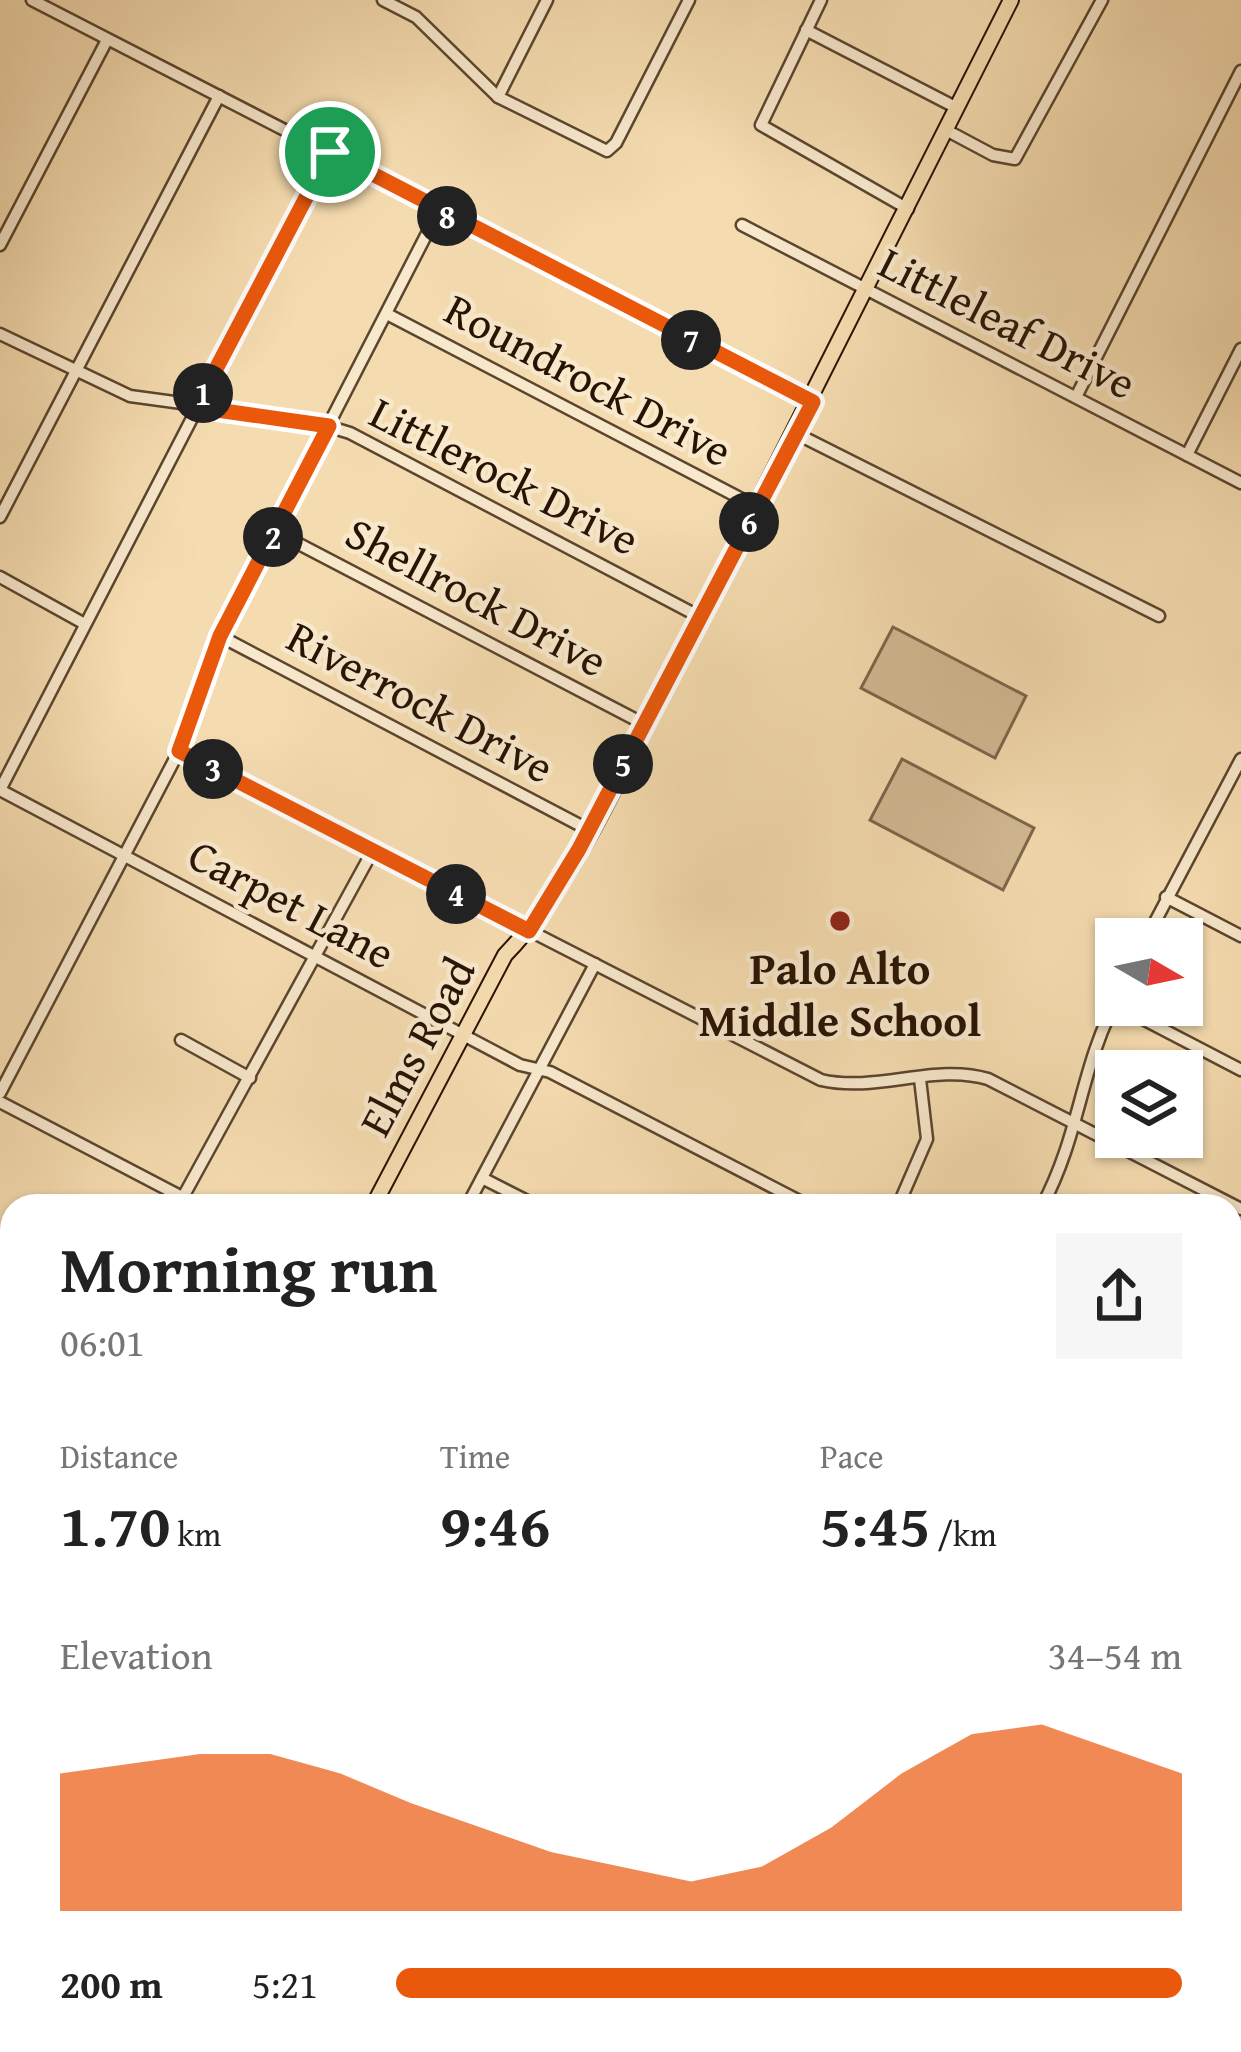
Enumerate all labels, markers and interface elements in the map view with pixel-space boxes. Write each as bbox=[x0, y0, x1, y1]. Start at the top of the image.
pin bbox=[279, 101, 381, 203]
icon: arrive bbox=[297, 119, 363, 185]
pin: 8 bbox=[417, 186, 477, 246]
text: 8 bbox=[438, 192, 456, 240]
street label: Littleleaf Drive bbox=[868, 229, 1148, 415]
street label: Roundrock Drive bbox=[434, 276, 744, 482]
pin: 7 bbox=[661, 310, 721, 370]
text: 7 bbox=[682, 316, 700, 364]
pin: 1 bbox=[173, 363, 233, 423]
text: 1 bbox=[194, 369, 212, 417]
street label: Littlerock Drive bbox=[359, 379, 651, 571]
pin: 6 bbox=[719, 492, 779, 552]
text: 6 bbox=[740, 498, 758, 546]
street label: Shellrock Drive bbox=[335, 500, 619, 692]
pin: 2 bbox=[243, 507, 303, 567]
text: 2 bbox=[264, 513, 282, 561]
street label: Riverrock Drive bbox=[276, 603, 566, 799]
pin: 5 bbox=[593, 734, 653, 794]
pin: 3 bbox=[183, 739, 243, 799]
text: 5 bbox=[614, 740, 632, 788]
text: 3 bbox=[204, 745, 222, 793]
street label: Carpet Lane bbox=[177, 821, 407, 985]
pin: 4 bbox=[426, 864, 486, 924]
text: 4 bbox=[447, 870, 465, 918]
marker: Palo Alto Middle School bbox=[827, 908, 853, 934]
north arrow bbox=[1095, 918, 1203, 1026]
map controls bbox=[1095, 918, 1203, 1158]
place label: Palo Alto Middle School bbox=[699, 935, 981, 1052]
street label: Elms Road bbox=[342, 945, 490, 1147]
button: layers bbox=[1095, 1050, 1203, 1158]
text: Morning run bbox=[60, 1219, 437, 1316]
button: share bbox=[1056, 1233, 1182, 1359]
text: 06:01 bbox=[60, 1313, 145, 1370]
text: Distance bbox=[60, 1432, 178, 1480]
text: Time bbox=[440, 1432, 510, 1480]
text: Pace bbox=[820, 1432, 883, 1480]
text: 1.70 bbox=[60, 1480, 170, 1568]
text: 9:46 bbox=[440, 1480, 550, 1568]
text: 5:45 bbox=[820, 1480, 930, 1568]
text: km bbox=[170, 1510, 221, 1558]
text: /km bbox=[930, 1510, 997, 1558]
text: Elevation bbox=[60, 1626, 213, 1683]
text: 34–54 m bbox=[1048, 1626, 1182, 1683]
text: 200 m bbox=[60, 1955, 163, 2012]
text: 5:21 bbox=[252, 1955, 318, 2012]

